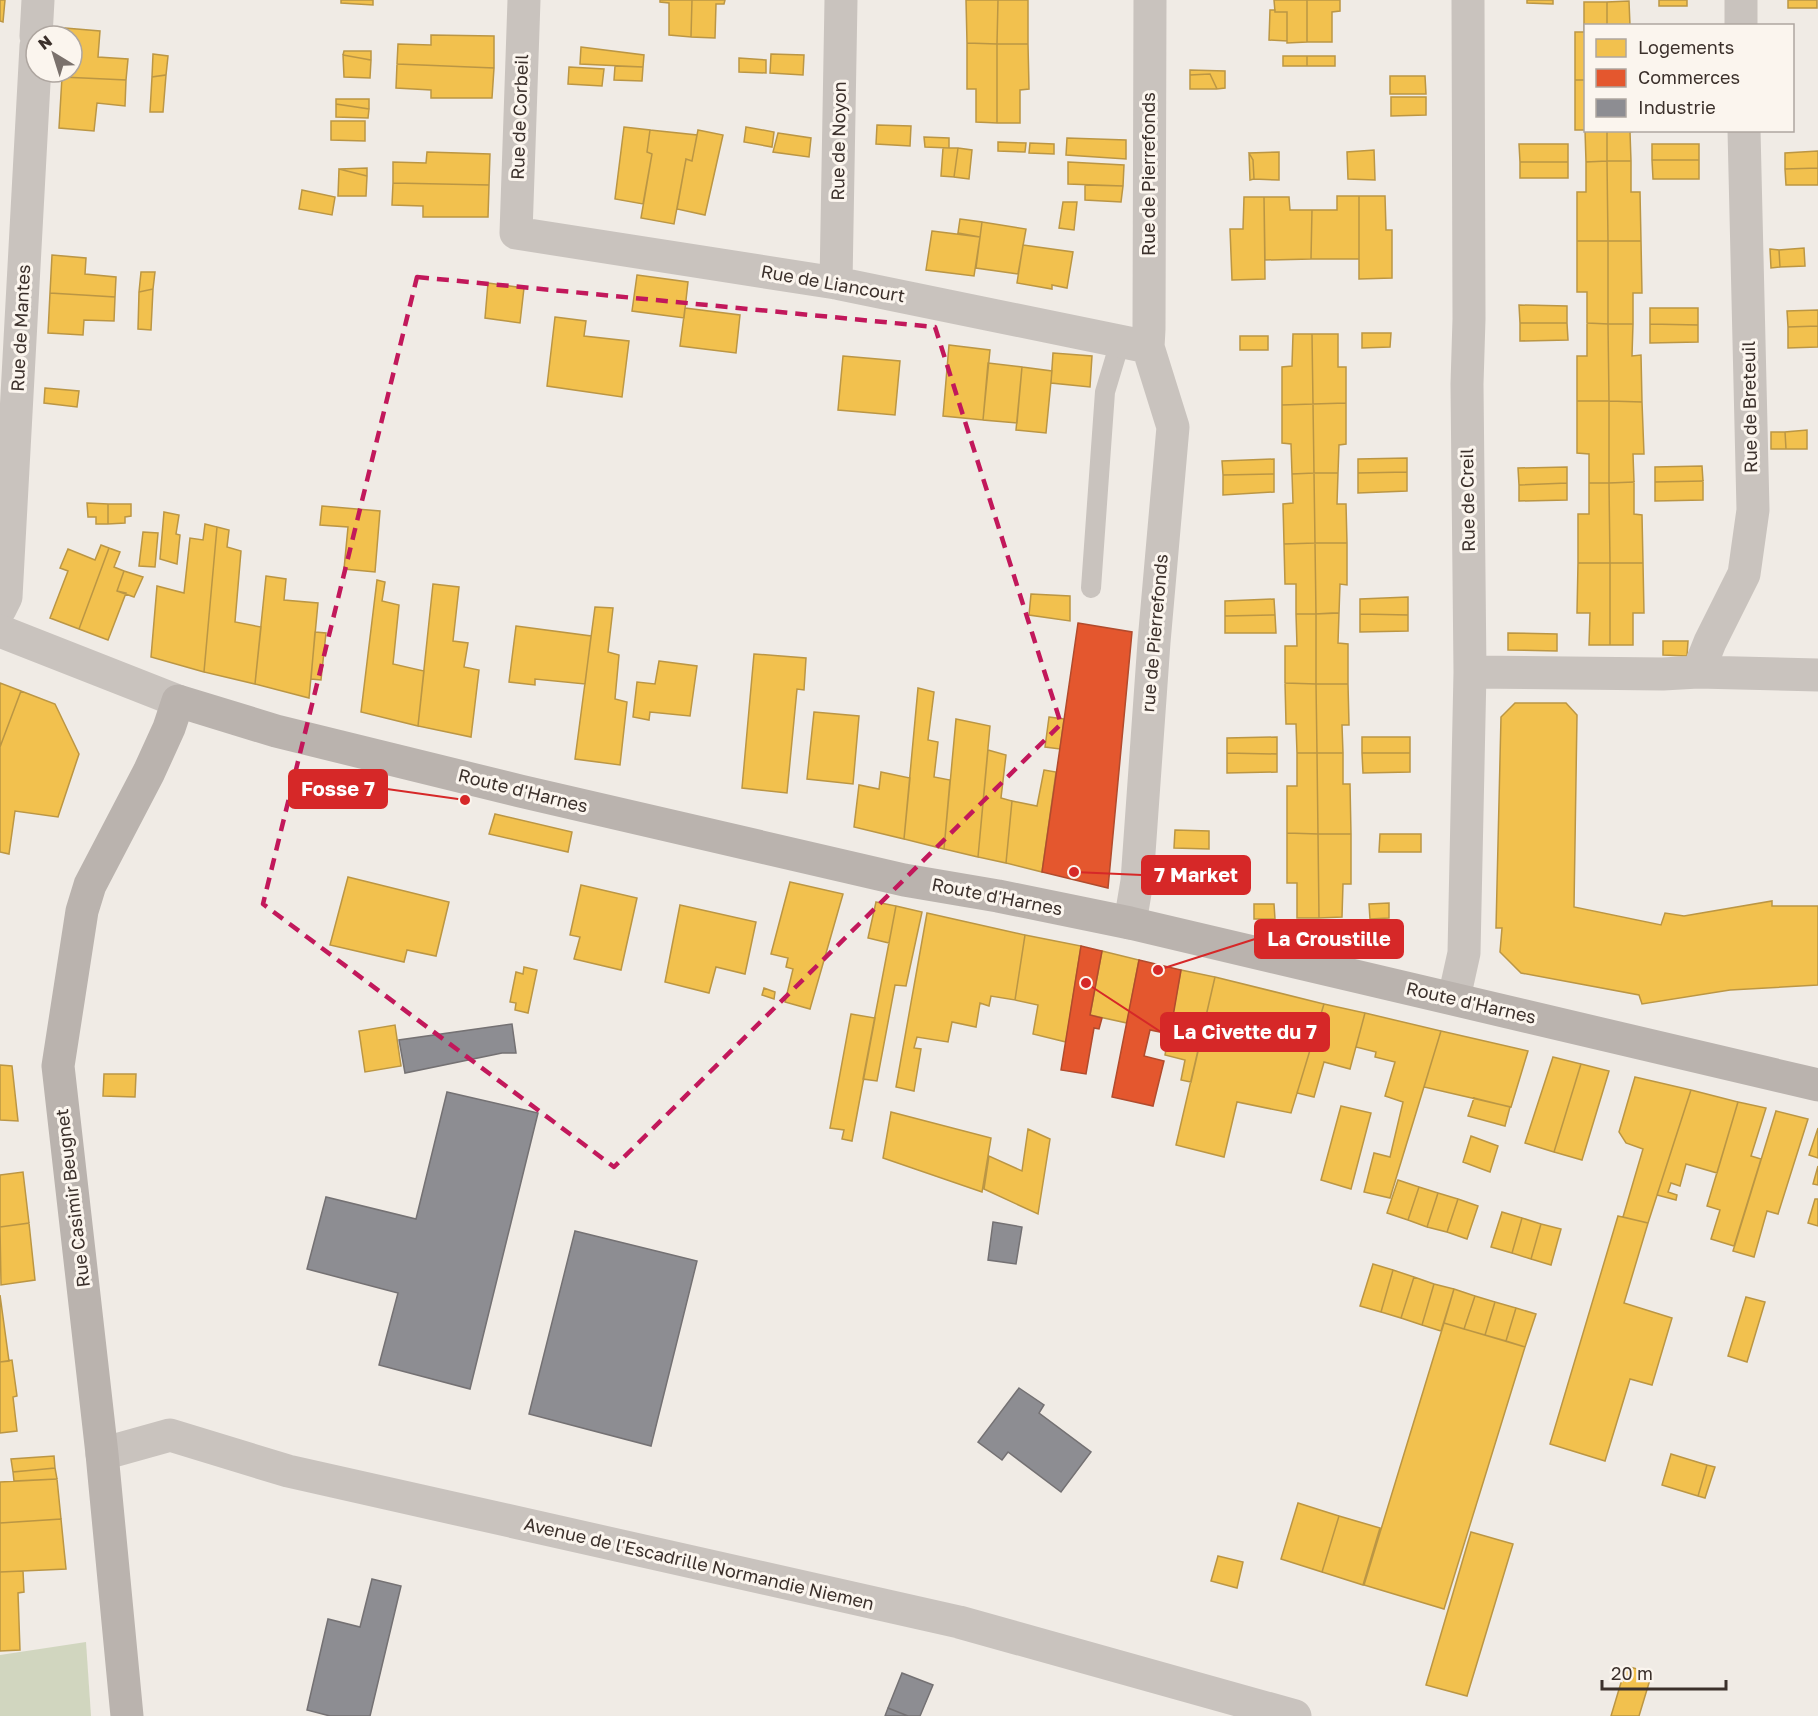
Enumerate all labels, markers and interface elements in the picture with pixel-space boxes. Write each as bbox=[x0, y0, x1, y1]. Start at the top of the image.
north arrow bbox=[24, 24, 84, 84]
legend bbox=[1584, 24, 1794, 132]
text: N bbox=[34, 31, 56, 54]
text: Logements bbox=[1638, 36, 1734, 58]
street label: Rue de Corbeil bbox=[506, 53, 532, 180]
text: Commerces bbox=[1638, 66, 1740, 88]
street label: Rue de Noyon bbox=[826, 81, 850, 201]
street label: Rue de Pierrefonds bbox=[1137, 92, 1159, 256]
text: Industrie bbox=[1638, 96, 1716, 118]
street label: Rue de Liancourt bbox=[759, 259, 907, 307]
street label: Rue de Mantes bbox=[6, 264, 34, 392]
street label: Rue de Breteuil bbox=[1737, 341, 1761, 473]
street label: Rue de Creil bbox=[1455, 448, 1479, 552]
street label: rue de Pierrefonds bbox=[1136, 553, 1172, 713]
street label: Route d'Harnes bbox=[456, 763, 590, 817]
callout: Fosse 7 bbox=[289, 770, 387, 808]
text: Fosse 7 bbox=[301, 776, 375, 800]
callout: 7 Market bbox=[1142, 856, 1250, 894]
text: 7 Market bbox=[1154, 862, 1238, 886]
street label: Route d'Harnes bbox=[930, 873, 1064, 919]
callout: La Croustille bbox=[1255, 920, 1403, 958]
text: La Croustille bbox=[1267, 926, 1391, 950]
street label: Route d'Harnes bbox=[1404, 976, 1538, 1028]
callout: La Civette du 7 bbox=[1161, 1013, 1329, 1051]
text: La Civette du 7 bbox=[1173, 1019, 1317, 1043]
street label: Rue Casimir Beugnet bbox=[50, 1107, 94, 1289]
street label: Avenue de l'Escadrille Normandie Niemen bbox=[522, 1512, 876, 1614]
scale bar bbox=[1602, 1653, 1726, 1691]
text: 20 m bbox=[1611, 1662, 1653, 1684]

